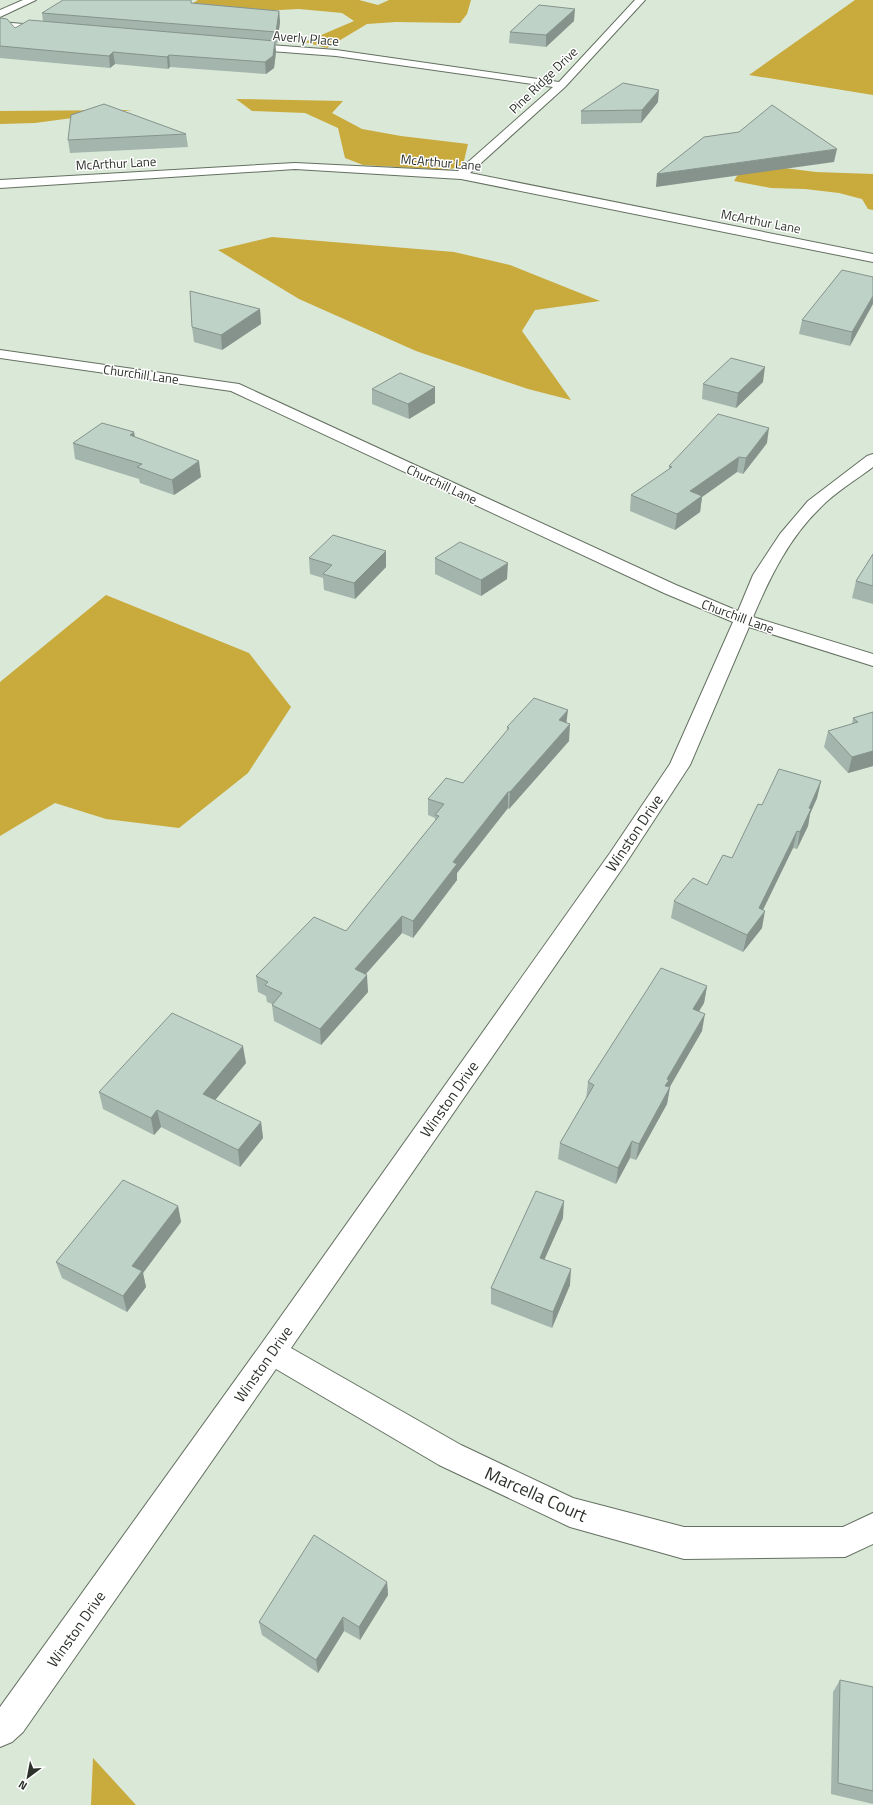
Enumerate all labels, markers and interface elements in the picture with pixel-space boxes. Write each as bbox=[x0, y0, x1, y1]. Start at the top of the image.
street label: Averly Place bbox=[272, 25, 340, 51]
street label: Pine Ridge Drive bbox=[504, 42, 582, 118]
street label: McArthur Lane bbox=[400, 149, 482, 175]
street label: McArthur Lane bbox=[75, 151, 157, 175]
street label: McArthur Lane bbox=[719, 203, 803, 239]
street label: Churchill Lane bbox=[102, 359, 180, 389]
street label: Churchill Lane bbox=[403, 459, 481, 509]
street label: Churchill Lane bbox=[699, 594, 777, 638]
street label: Winston Drive bbox=[600, 790, 668, 876]
street label: Winston Drive bbox=[414, 1056, 484, 1142]
street label: Winston Drive bbox=[228, 1321, 298, 1407]
street label: Marcella Court bbox=[480, 1459, 592, 1529]
street label: Winston Drive bbox=[41, 1586, 111, 1672]
north arrow bbox=[8, 1757, 48, 1797]
text: N bbox=[15, 1777, 30, 1794]

